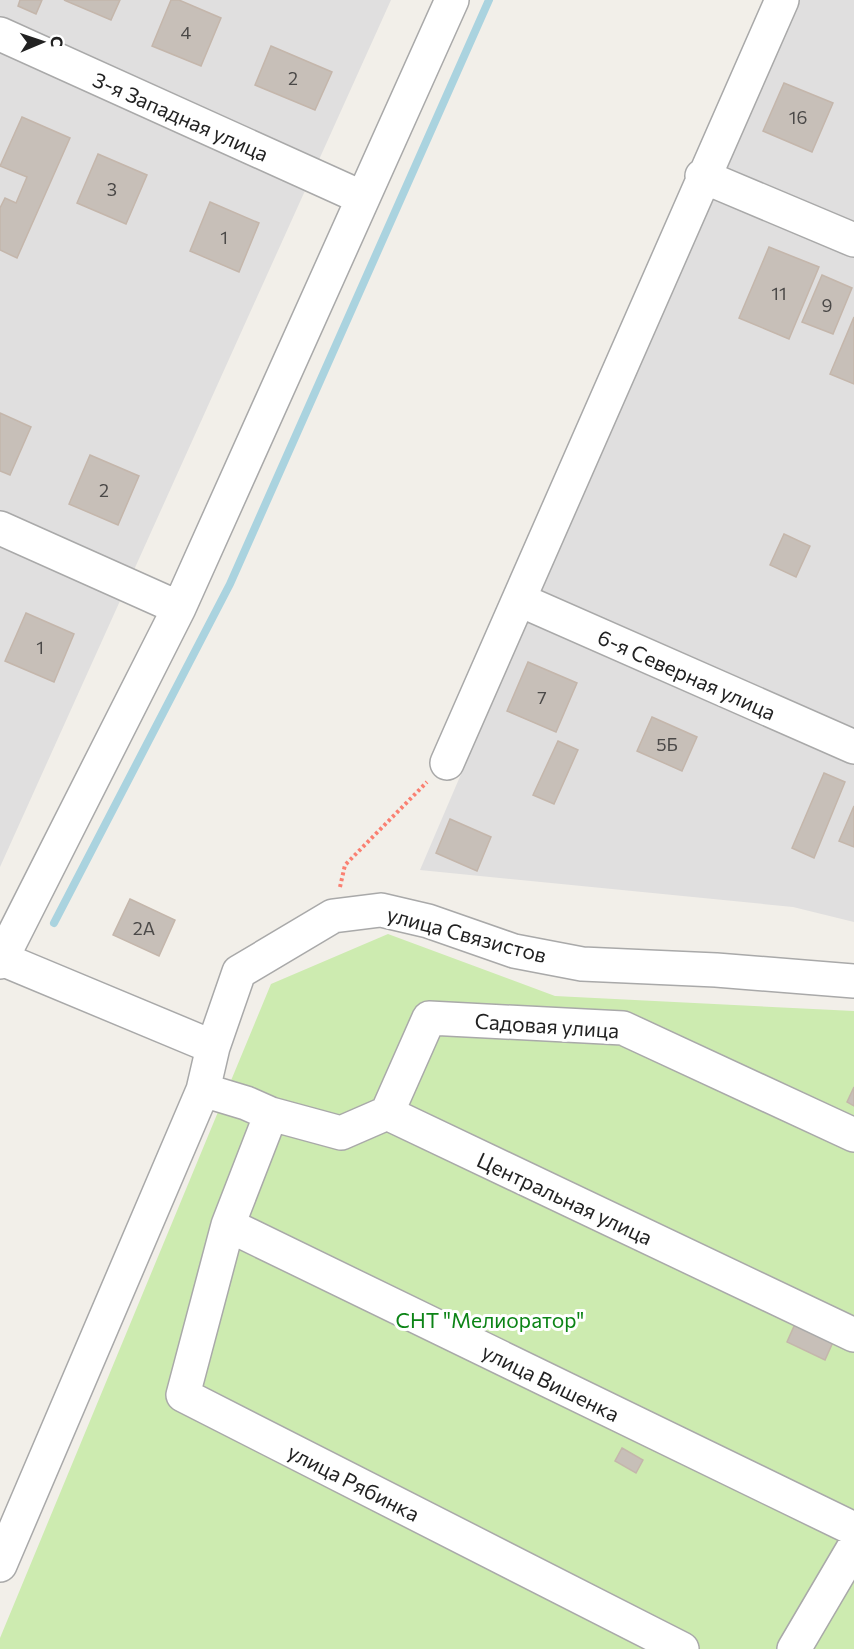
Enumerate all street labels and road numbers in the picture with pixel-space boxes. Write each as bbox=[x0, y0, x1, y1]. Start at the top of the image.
street label: 3-я Западная улица bbox=[89, 66, 273, 166]
street label: 6-я Северная улица bbox=[594, 624, 780, 724]
street label: улица Связистов bbox=[385, 901, 549, 967]
street label: Садовая улица bbox=[474, 1007, 620, 1043]
street label: Центральная улица bbox=[473, 1146, 657, 1250]
street label: улица Вишенка bbox=[478, 1338, 624, 1426]
street label: улица Рябинка bbox=[284, 1438, 424, 1526]

